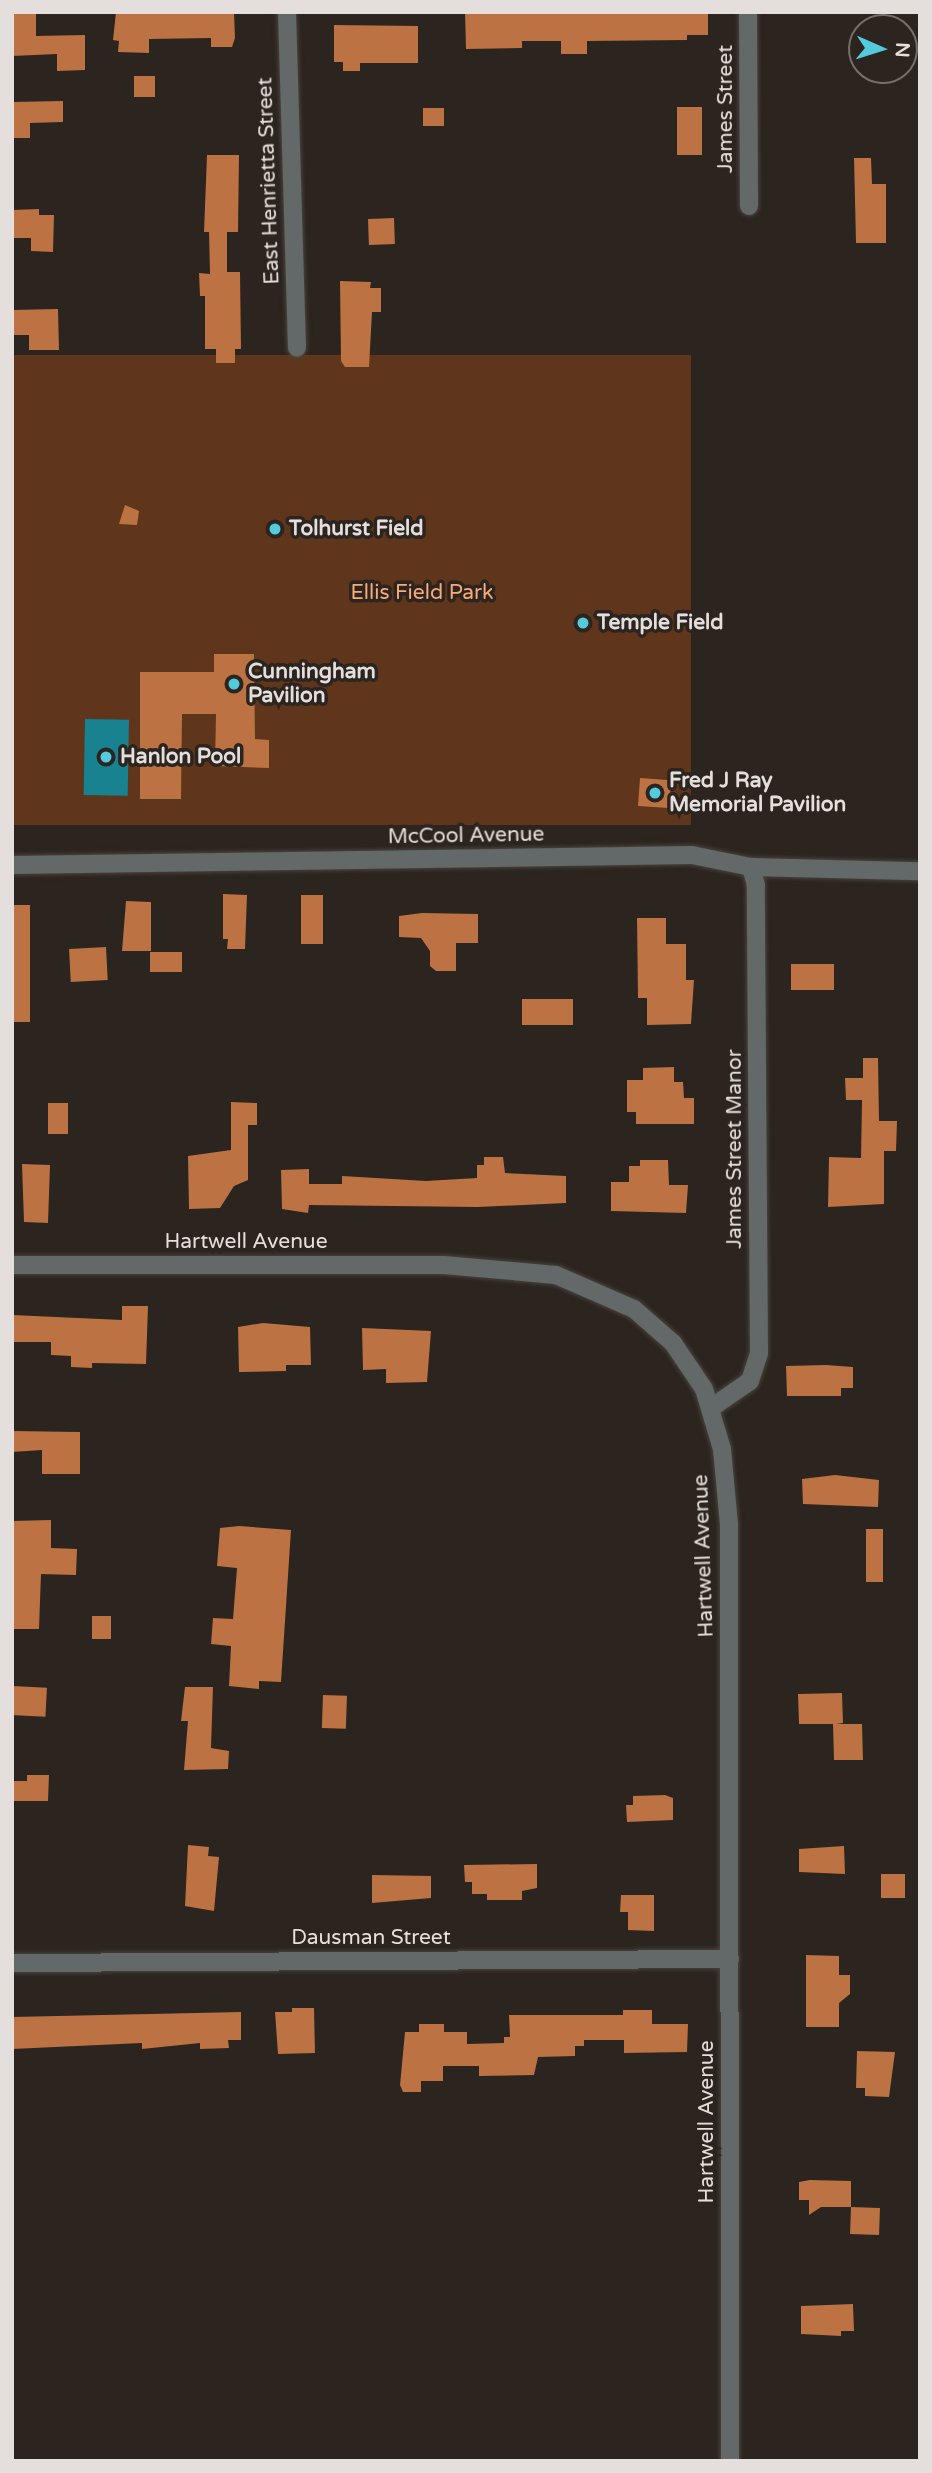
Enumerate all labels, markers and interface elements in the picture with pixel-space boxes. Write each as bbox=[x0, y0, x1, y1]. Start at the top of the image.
north arrow bbox=[848, 14, 918, 84]
text: N bbox=[891, 42, 913, 58]
street label: James Street bbox=[713, 45, 739, 173]
street label: East Henrietta Street bbox=[253, 77, 285, 285]
place label: Tolhurst Field bbox=[289, 516, 424, 542]
marker: Tolhurst Field bbox=[267, 521, 283, 537]
park label: Ellis Field Park bbox=[350, 580, 494, 606]
place label: Temple Field bbox=[597, 610, 724, 636]
marker: Temple Field bbox=[575, 615, 591, 631]
place label: Cunningham Pavilion bbox=[248, 659, 376, 709]
marker: Cunningham Pavilion bbox=[226, 676, 242, 692]
place label: Hanlon Pool bbox=[120, 744, 241, 770]
marker: Hanlon Pool bbox=[98, 749, 114, 765]
place label: Fred J Ray Memorial Pavilion bbox=[669, 768, 846, 818]
marker: Fred J Ray Memorial Pavilion bbox=[647, 785, 663, 801]
street label: McCool Avenue bbox=[387, 822, 545, 850]
street label: James Street Manor bbox=[722, 1049, 748, 1249]
street label: Hartwell Avenue bbox=[164, 1229, 328, 1255]
street label: Hartwell Avenue bbox=[689, 1474, 719, 1638]
street label: Dausman Street bbox=[291, 1925, 451, 1951]
street label: Hartwell Avenue bbox=[694, 2040, 720, 2204]

